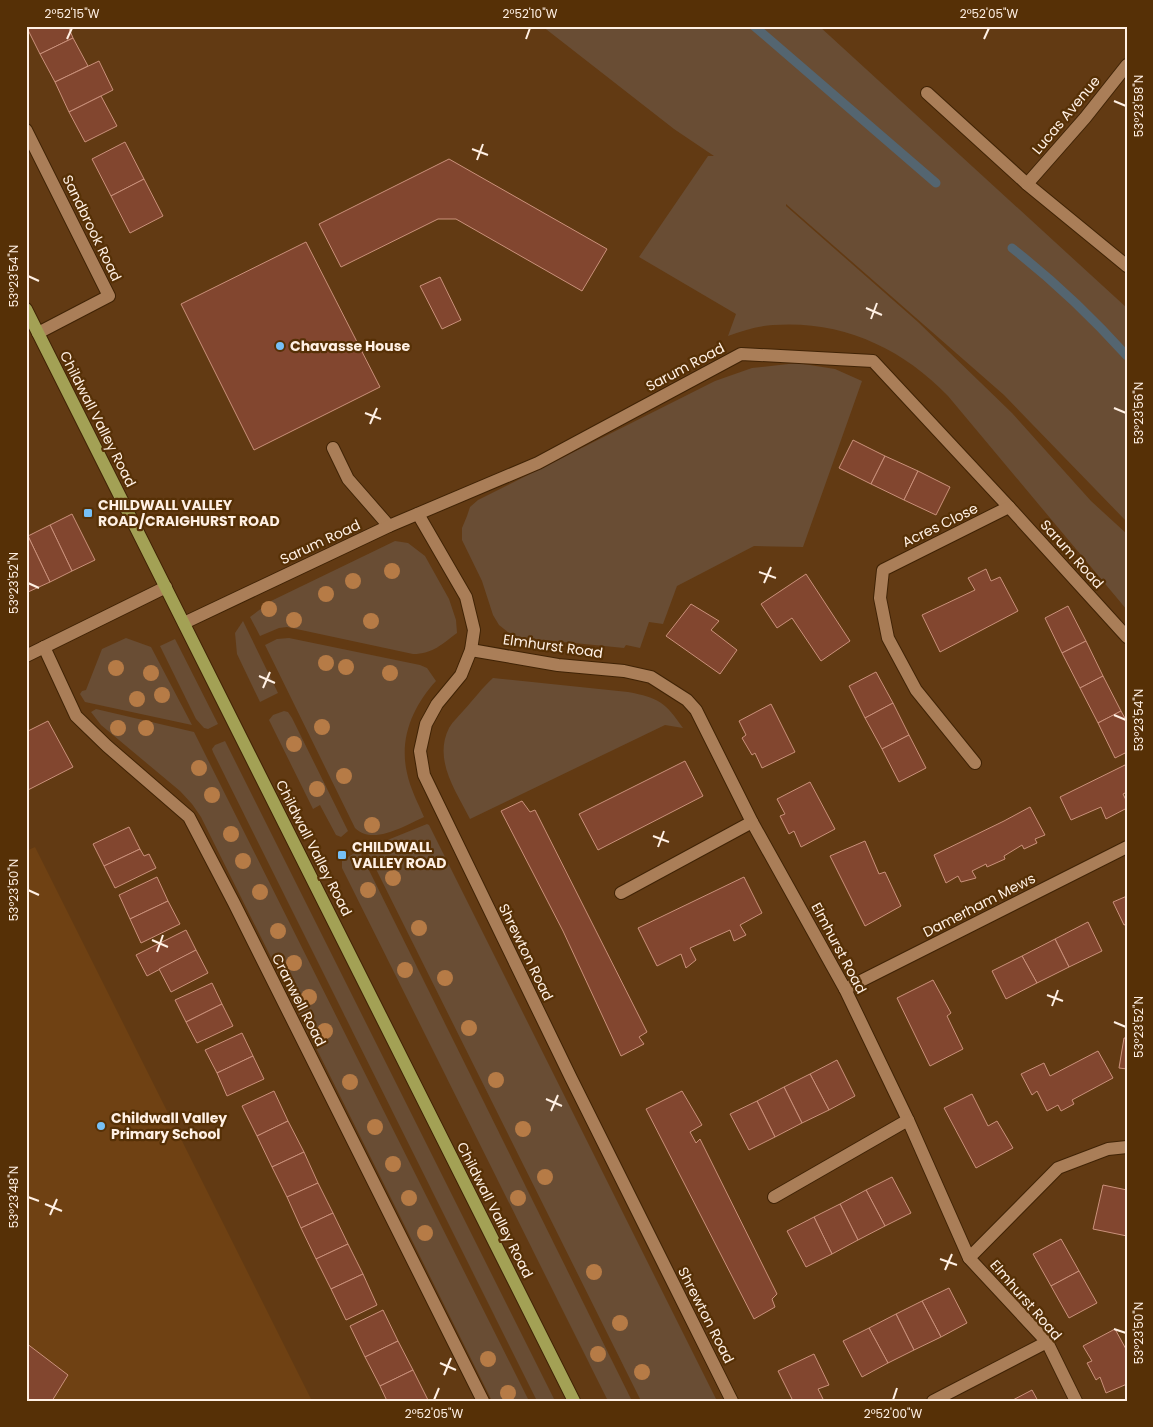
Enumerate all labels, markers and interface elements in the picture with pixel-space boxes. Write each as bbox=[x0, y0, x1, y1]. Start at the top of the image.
text: 2°52'15"W bbox=[45, 5, 100, 22]
text: 2°52'10"W bbox=[503, 5, 558, 22]
text: 2°52'05"W bbox=[960, 5, 1019, 22]
street label: Lucas Avenue bbox=[1027, 71, 1105, 158]
text: 53°23'58"N bbox=[1130, 75, 1147, 137]
street label: Sandbrook Road bbox=[58, 171, 126, 285]
text: 53°23'54"N bbox=[5, 245, 22, 307]
place label: Chavasse House bbox=[290, 336, 410, 356]
street label: Sarum Road bbox=[642, 338, 728, 396]
marker: Chavasse House bbox=[274, 340, 286, 352]
street label: Childwall Valley Road bbox=[55, 348, 141, 490]
text: 53°23'56"N bbox=[1130, 382, 1147, 444]
place label: CHILDWALL VALLEY ROAD/CRAIGHURST ROAD bbox=[98, 495, 280, 531]
street label: Acres Close bbox=[899, 498, 982, 552]
marker: CHILDWALL VALLEY ROAD/CRAIGHURST ROAD bbox=[82, 507, 94, 519]
street label: Sarum Road bbox=[277, 515, 363, 569]
street label: Sarum Road bbox=[1036, 515, 1108, 593]
text: 53°23'52"N bbox=[5, 552, 22, 614]
street label: Elmhurst Road bbox=[502, 629, 604, 663]
text: 53°23'54"N bbox=[1130, 689, 1147, 751]
street label: Childwall Valley Road bbox=[271, 777, 357, 919]
place label: CHILDWALL VALLEY ROAD bbox=[352, 837, 446, 873]
marker: CHILDWALL VALLEY ROAD bbox=[336, 849, 348, 861]
text: 53°23'50"N bbox=[5, 859, 22, 921]
street label: Damerham Mews bbox=[919, 868, 1039, 942]
street label: Elmhurst Road bbox=[807, 899, 871, 997]
street label: Shrewton Road bbox=[494, 900, 558, 1004]
street label: Cranwell Road bbox=[267, 950, 331, 1050]
text: 53°23'52"N bbox=[1130, 996, 1147, 1058]
place label: Childwall Valley Primary School bbox=[111, 1108, 227, 1144]
marker: Childwall Valley Primary School bbox=[95, 1120, 107, 1132]
street label: Childwall Valley Road bbox=[452, 1139, 538, 1281]
text: 53°23'48"N bbox=[5, 1166, 22, 1228]
street label: Elmhurst Road bbox=[985, 1255, 1067, 1345]
street label: Shrewton Road bbox=[673, 1263, 739, 1367]
text: 53°23'50"N bbox=[1130, 1302, 1147, 1364]
text: 2°52'05"W bbox=[405, 1405, 464, 1422]
text: 2°52'00"W bbox=[864, 1405, 923, 1422]

